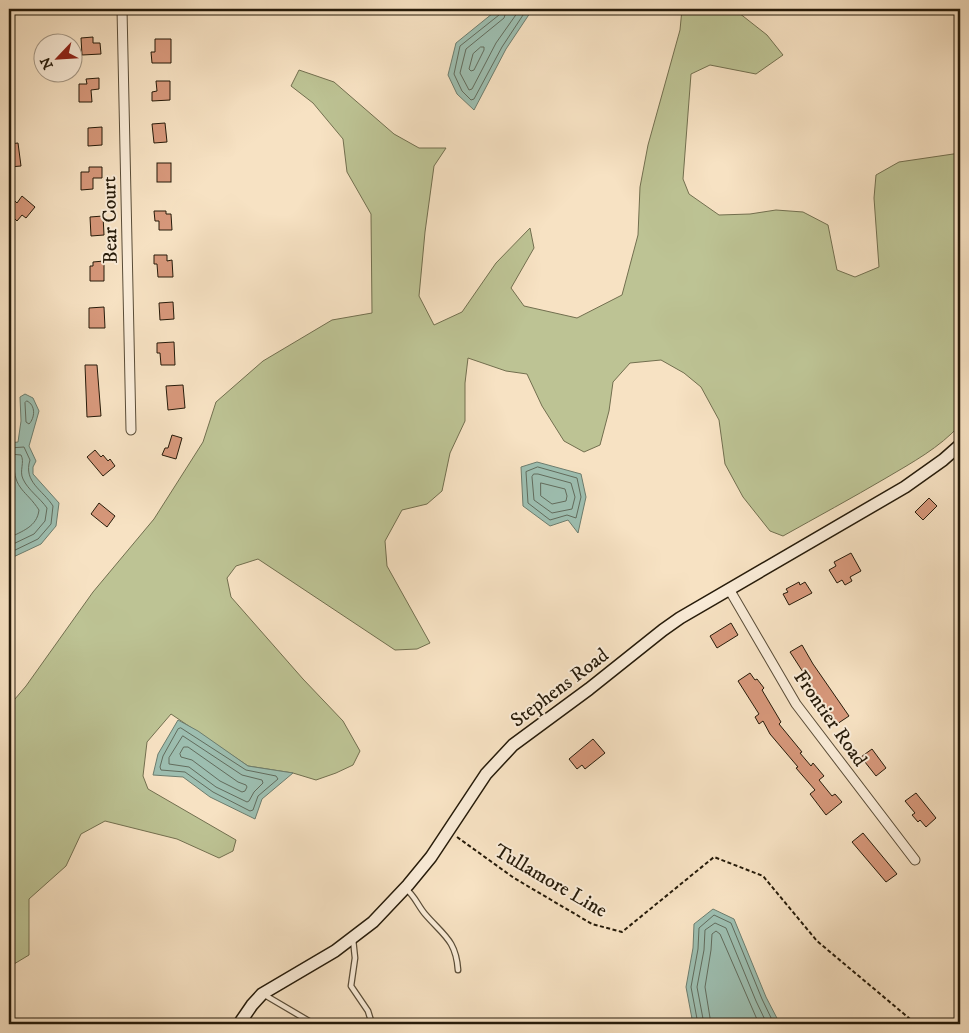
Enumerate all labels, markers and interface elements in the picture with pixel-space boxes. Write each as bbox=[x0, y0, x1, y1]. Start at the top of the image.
north arrow bbox=[32, 32, 82, 82]
text: N bbox=[36, 54, 58, 72]
street label: Bear Court bbox=[97, 176, 124, 264]
street label: Stephens Road bbox=[506, 643, 614, 733]
street label: Frontier Road bbox=[787, 666, 872, 772]
street label: Tullamore Line bbox=[489, 839, 611, 924]

